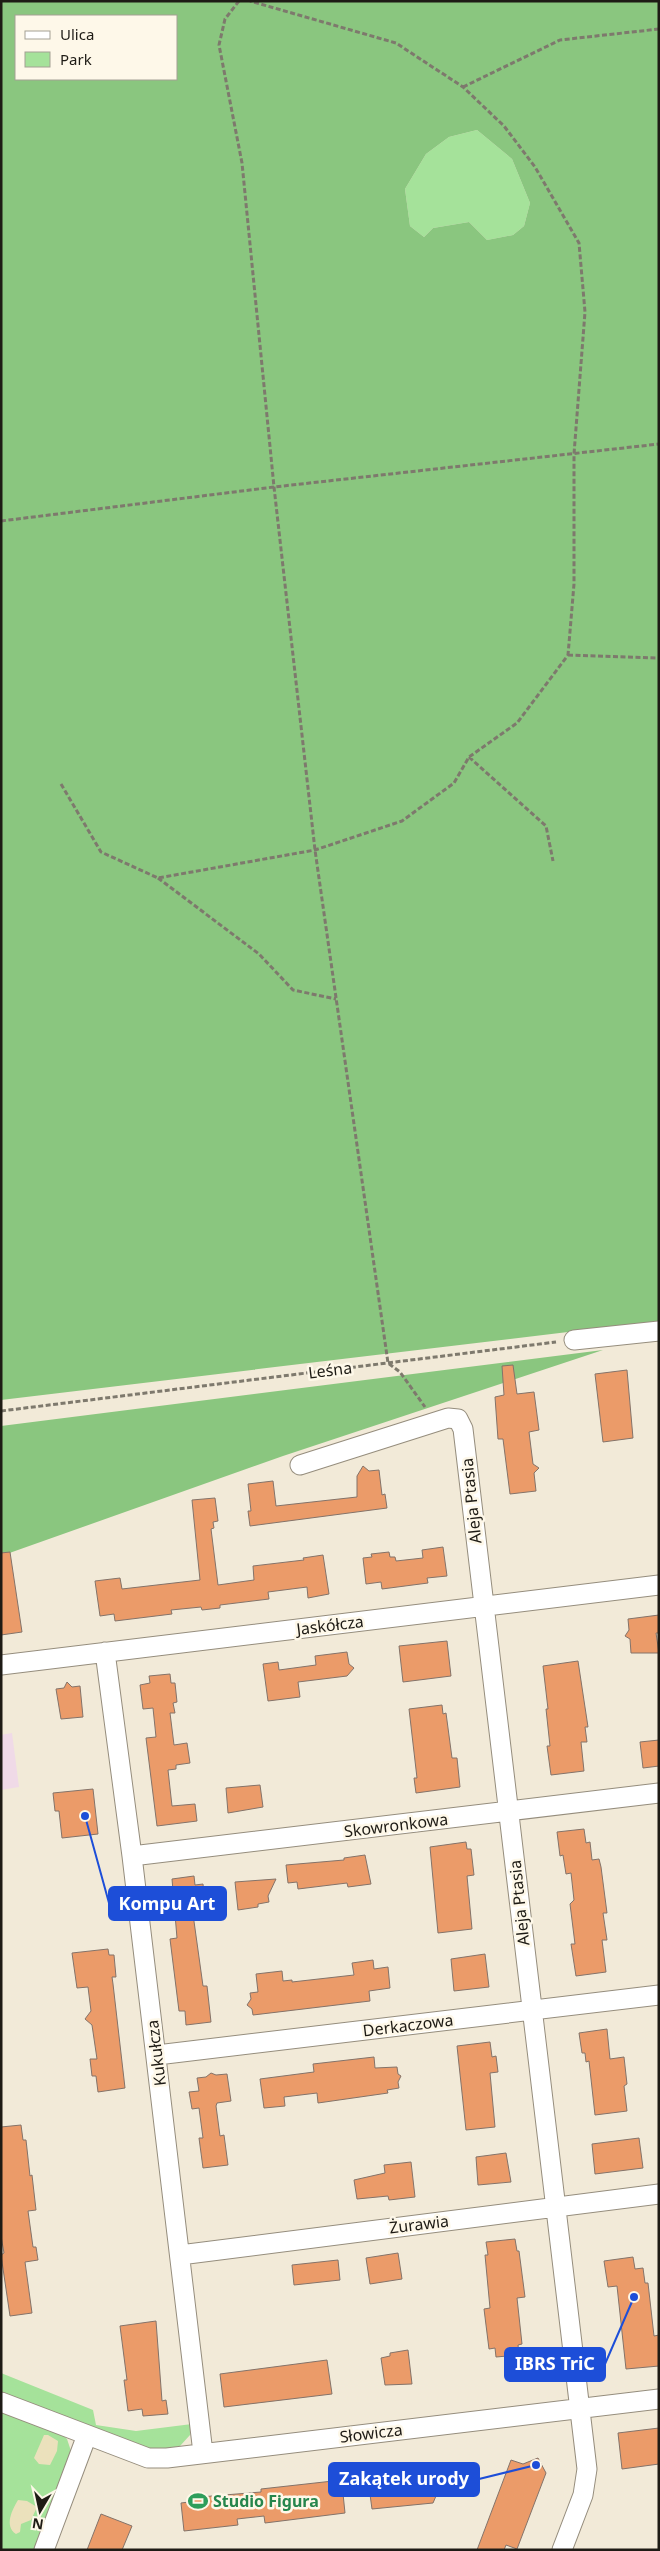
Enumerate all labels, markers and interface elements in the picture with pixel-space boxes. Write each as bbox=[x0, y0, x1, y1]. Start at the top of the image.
legend bbox=[15, 15, 178, 80]
text: Ulica bbox=[60, 24, 94, 44]
text: Park bbox=[60, 49, 92, 69]
street label: Leśna bbox=[307, 1356, 353, 1384]
street label: Aleja Ptasia bbox=[456, 1457, 486, 1545]
street label: Jaskółcza bbox=[293, 1610, 365, 1640]
street label: Skowronkowa bbox=[343, 1808, 449, 1842]
street label: Aleja Ptasia bbox=[504, 1859, 534, 1947]
callout: Kompu Art bbox=[109, 1887, 226, 1920]
text: Kompu Art bbox=[119, 1891, 216, 1915]
street label: Derkaczowa bbox=[362, 2009, 454, 2041]
street label: Kukułcza bbox=[141, 2019, 171, 2087]
street label: Żurawia bbox=[388, 2209, 450, 2239]
callout: IBRS TriC bbox=[505, 2348, 605, 2381]
text: IBRS TriC bbox=[515, 2351, 595, 2375]
street label: Słowicza bbox=[338, 2418, 404, 2448]
callout: Zakątek urody bbox=[329, 2463, 479, 2496]
text: Zakątek urody bbox=[339, 2466, 470, 2490]
north arrow bbox=[15, 2486, 65, 2536]
sports icon: Studio Figura bbox=[187, 2490, 209, 2512]
place label: Studio Figura bbox=[213, 2490, 319, 2512]
text: N bbox=[31, 2514, 45, 2535]

